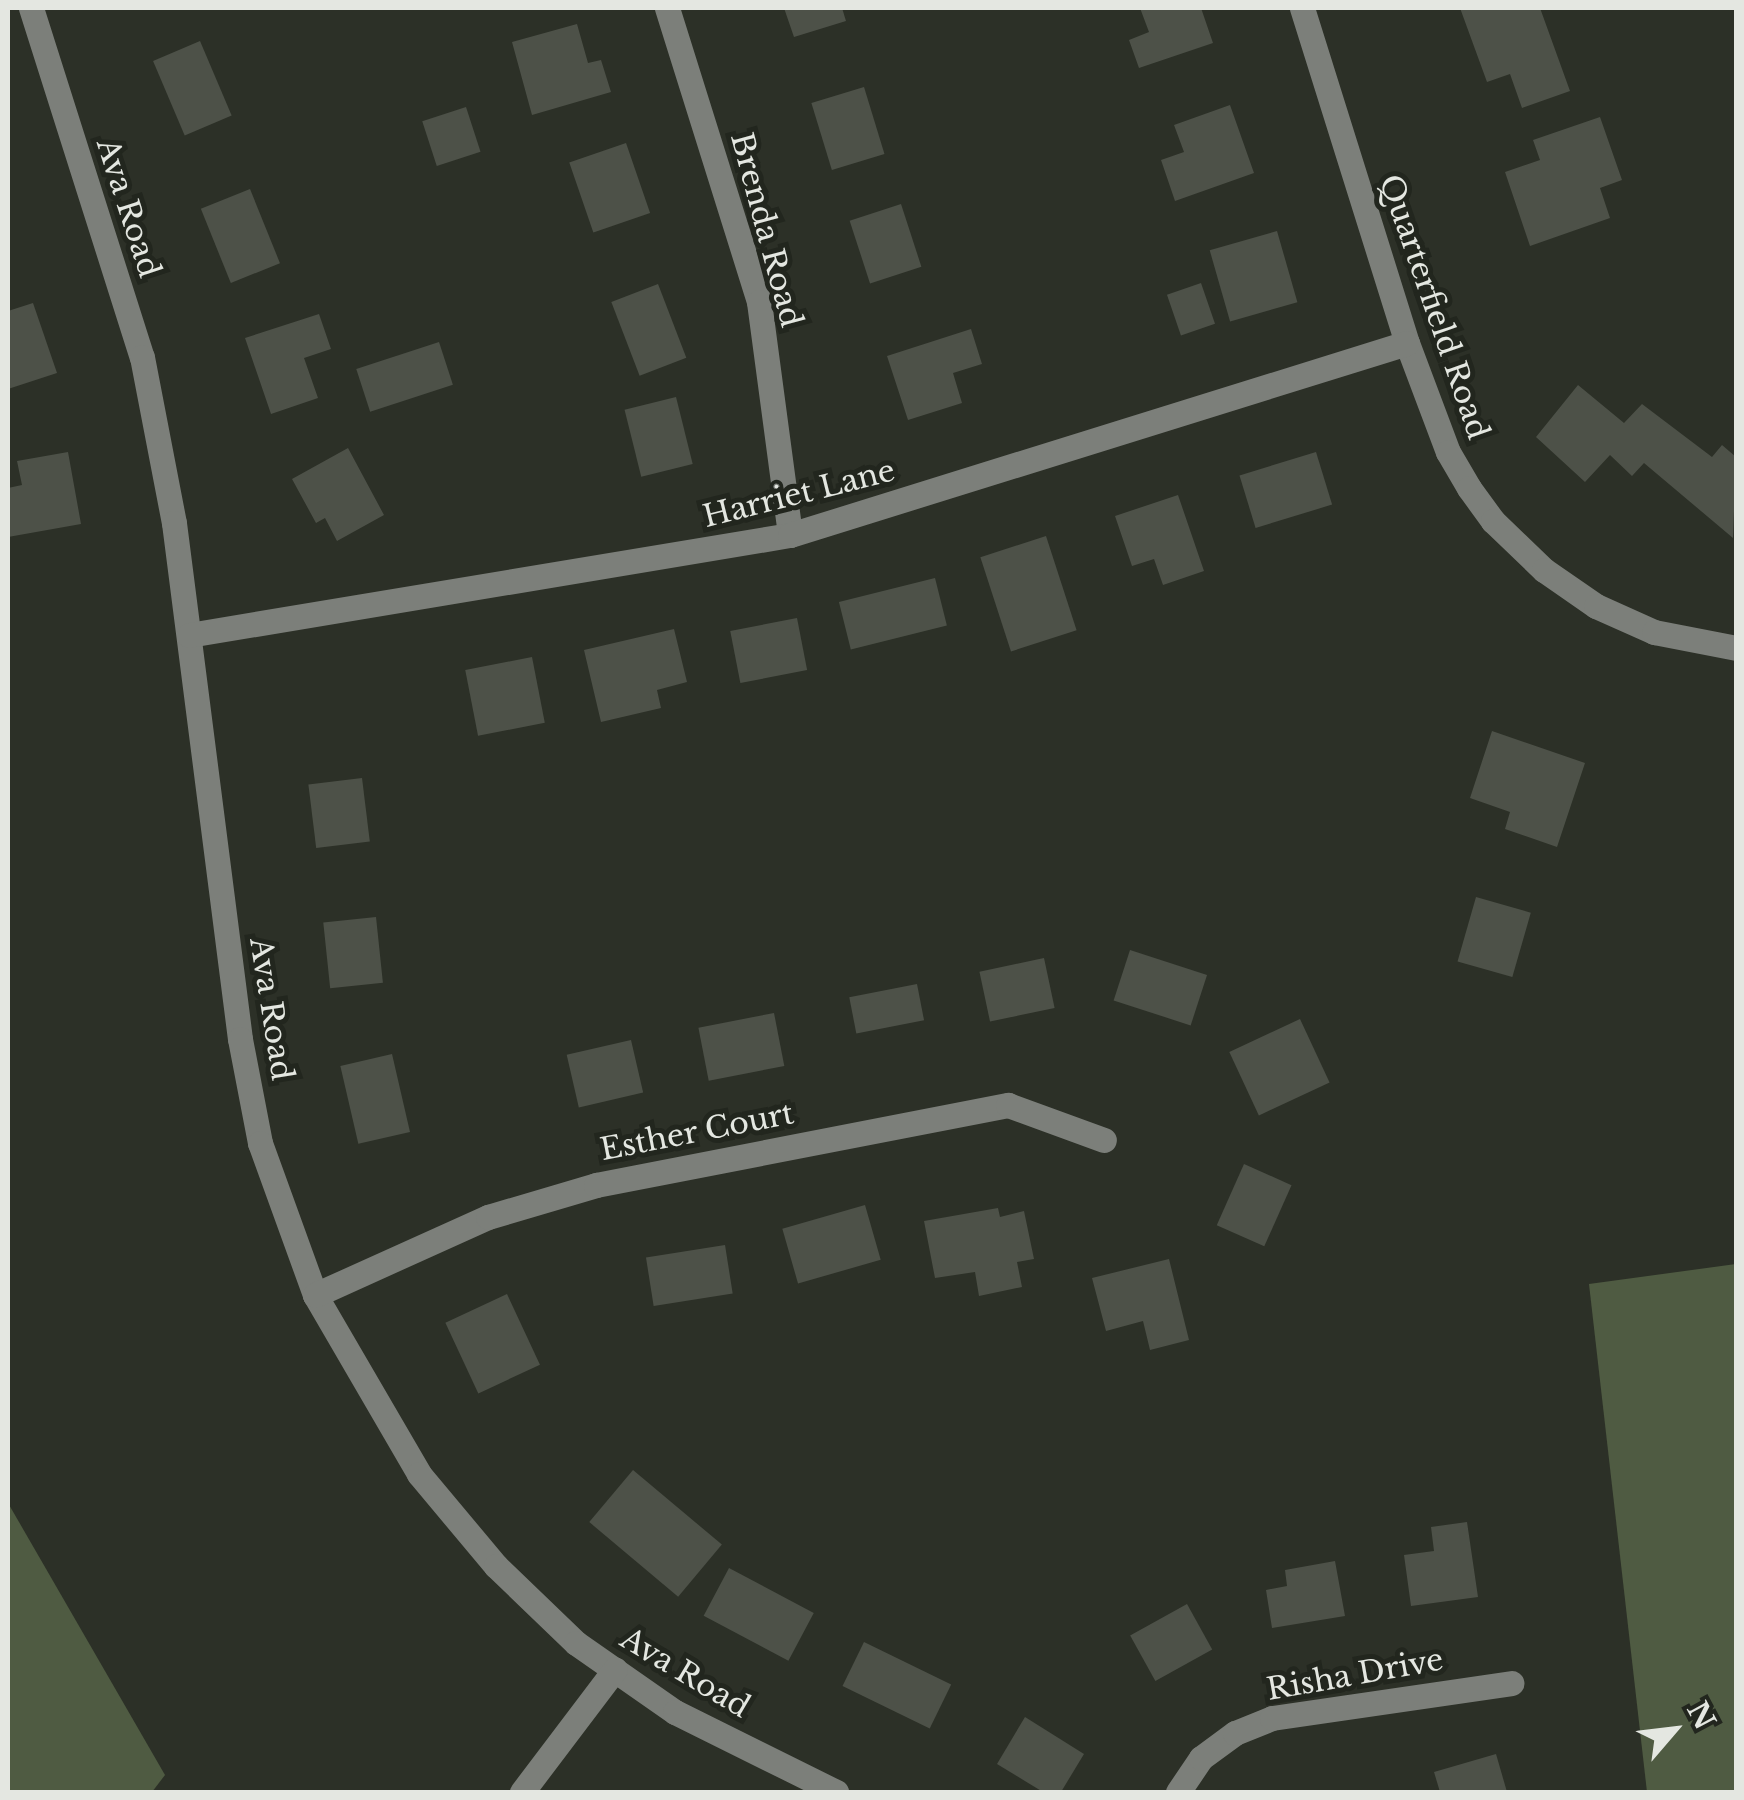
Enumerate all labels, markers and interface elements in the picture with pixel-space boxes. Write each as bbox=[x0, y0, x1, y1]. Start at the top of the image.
street label: Brenda Road bbox=[723, 129, 809, 331]
street label: Ava Road bbox=[89, 134, 167, 282]
street label: Quarterfield Road bbox=[1372, 170, 1496, 444]
street label: Harriet Lane bbox=[699, 453, 899, 535]
street label: Ava Road bbox=[242, 935, 300, 1083]
street label: Esther Court bbox=[597, 1096, 797, 1168]
street label: Ava Road bbox=[614, 1620, 756, 1726]
street label: Risha Drive bbox=[1264, 1642, 1446, 1708]
north arrow bbox=[1624, 1680, 1724, 1780]
text: N bbox=[1679, 1696, 1723, 1736]

